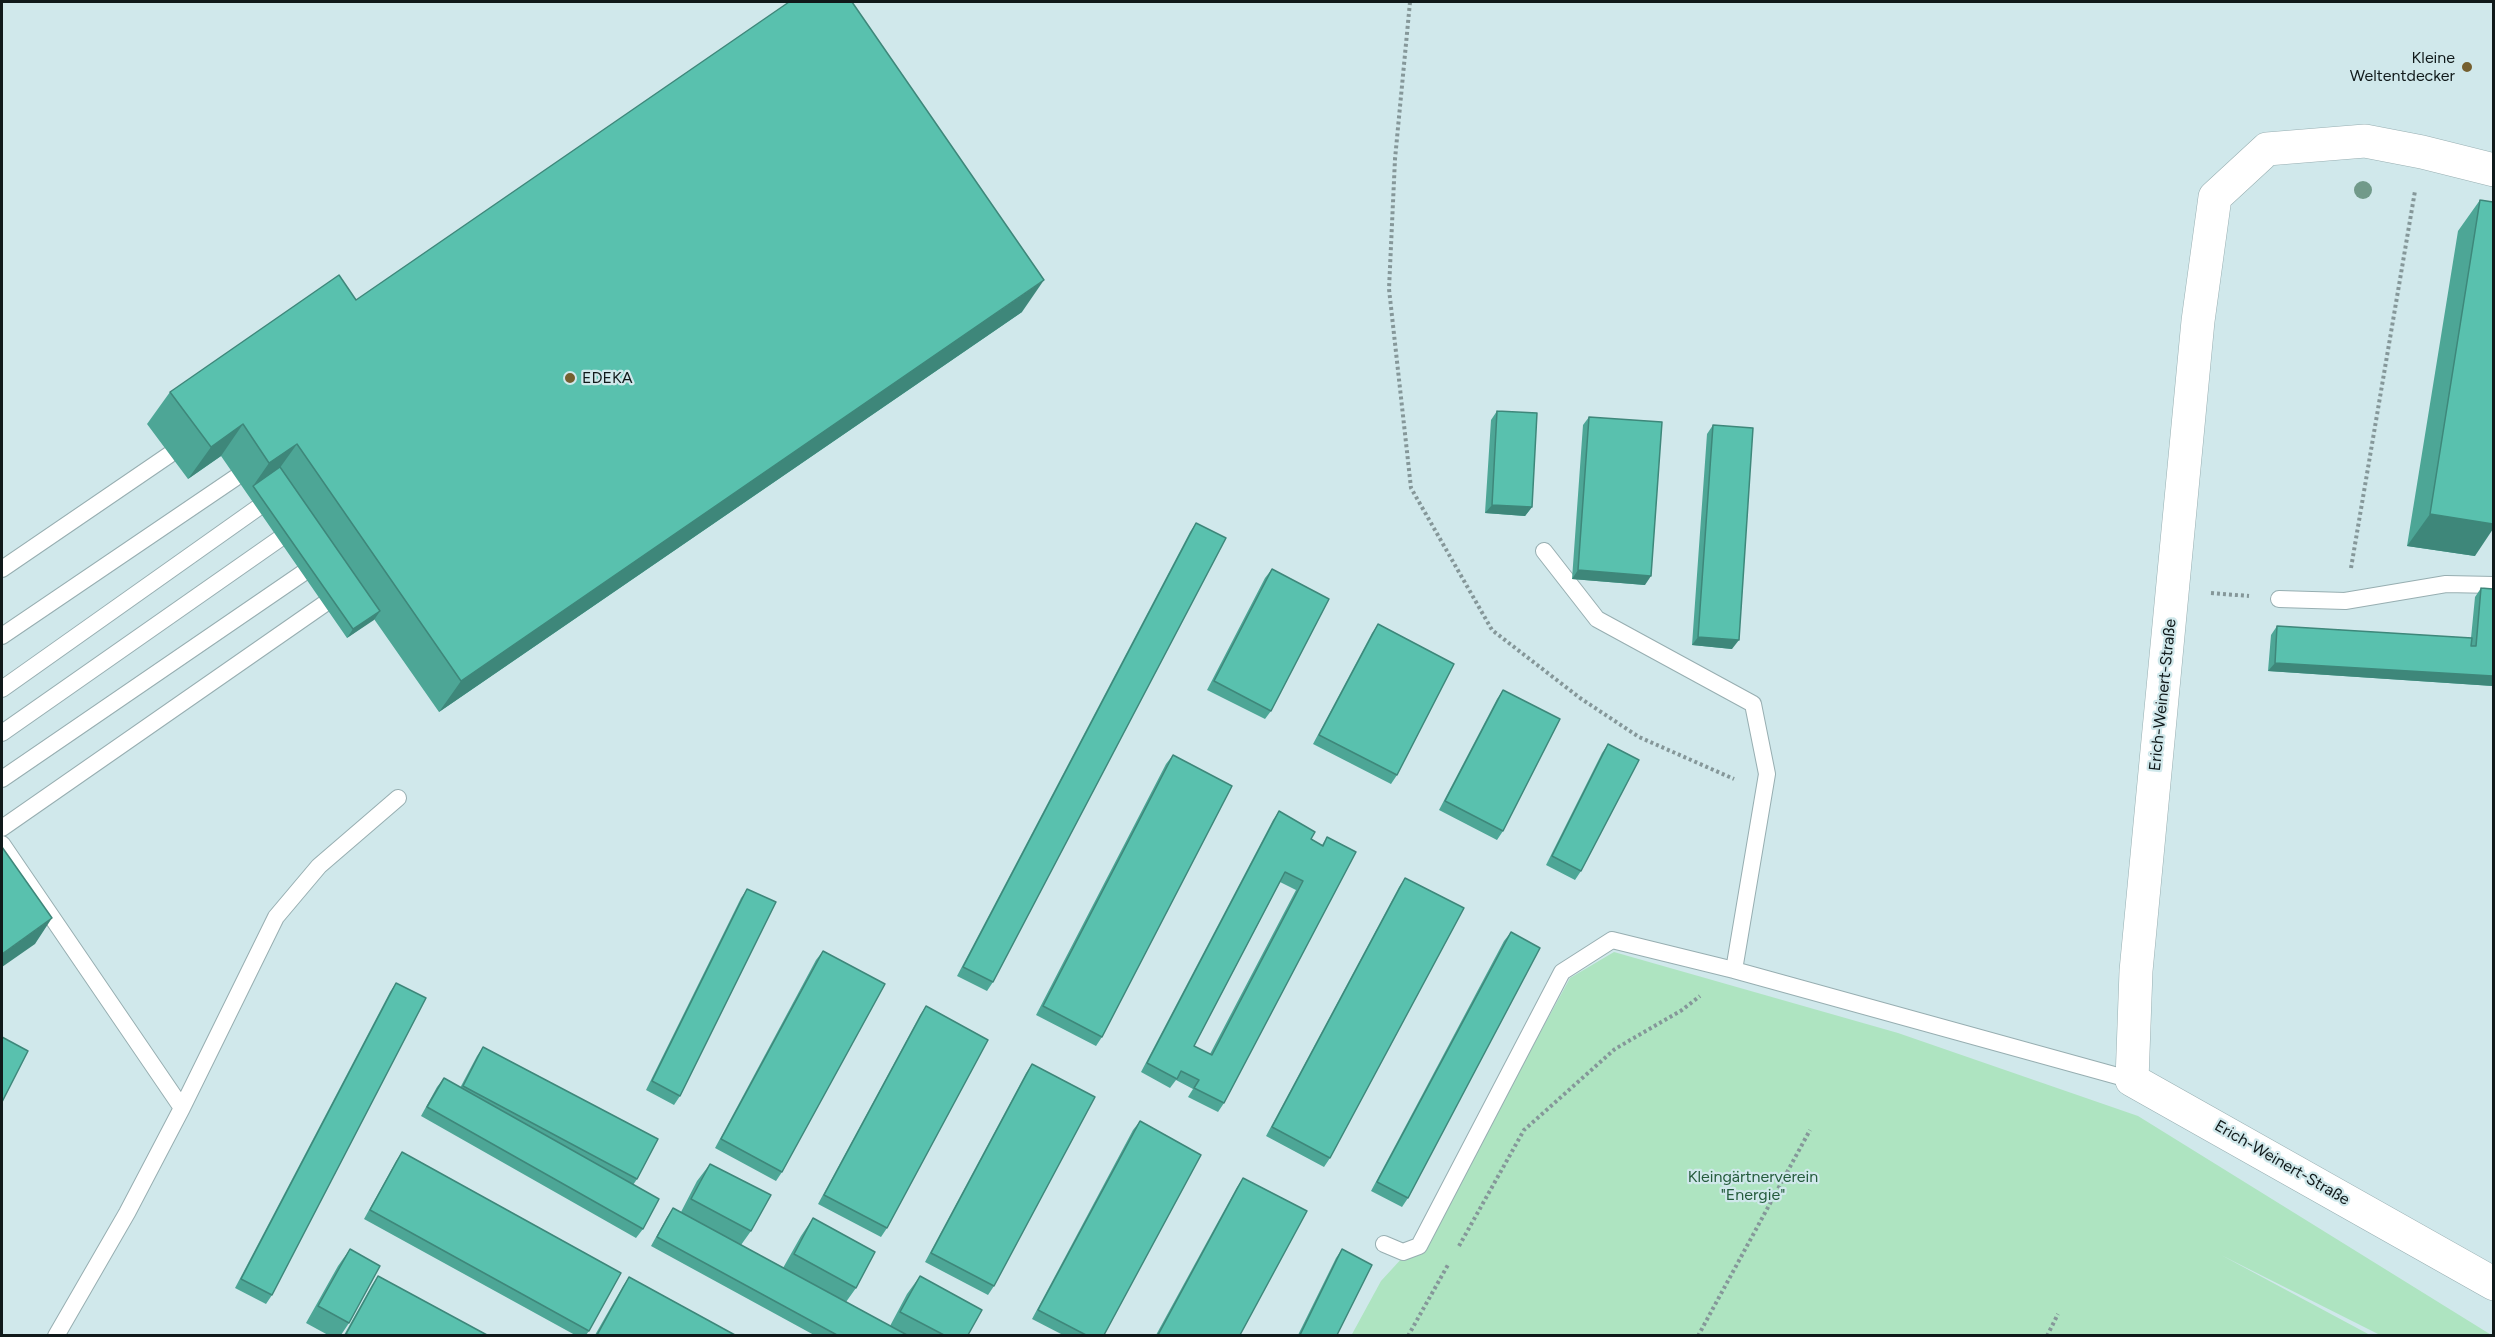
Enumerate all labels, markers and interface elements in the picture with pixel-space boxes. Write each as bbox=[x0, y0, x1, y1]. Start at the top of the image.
place label: Kleine Weltentdecker bbox=[2350, 48, 2455, 86]
marker: Kleine Weltentdecker bbox=[2460, 60, 2474, 74]
place label: EDEKA bbox=[582, 368, 633, 388]
marker: EDEKA bbox=[563, 371, 577, 385]
street label: Erich-Weinert-Straße bbox=[2145, 618, 2181, 772]
street label: Erich-Weinert-Straße bbox=[2211, 1116, 2353, 1210]
park label: Kleingärtnerverein "Energie" bbox=[1688, 1167, 1818, 1205]

